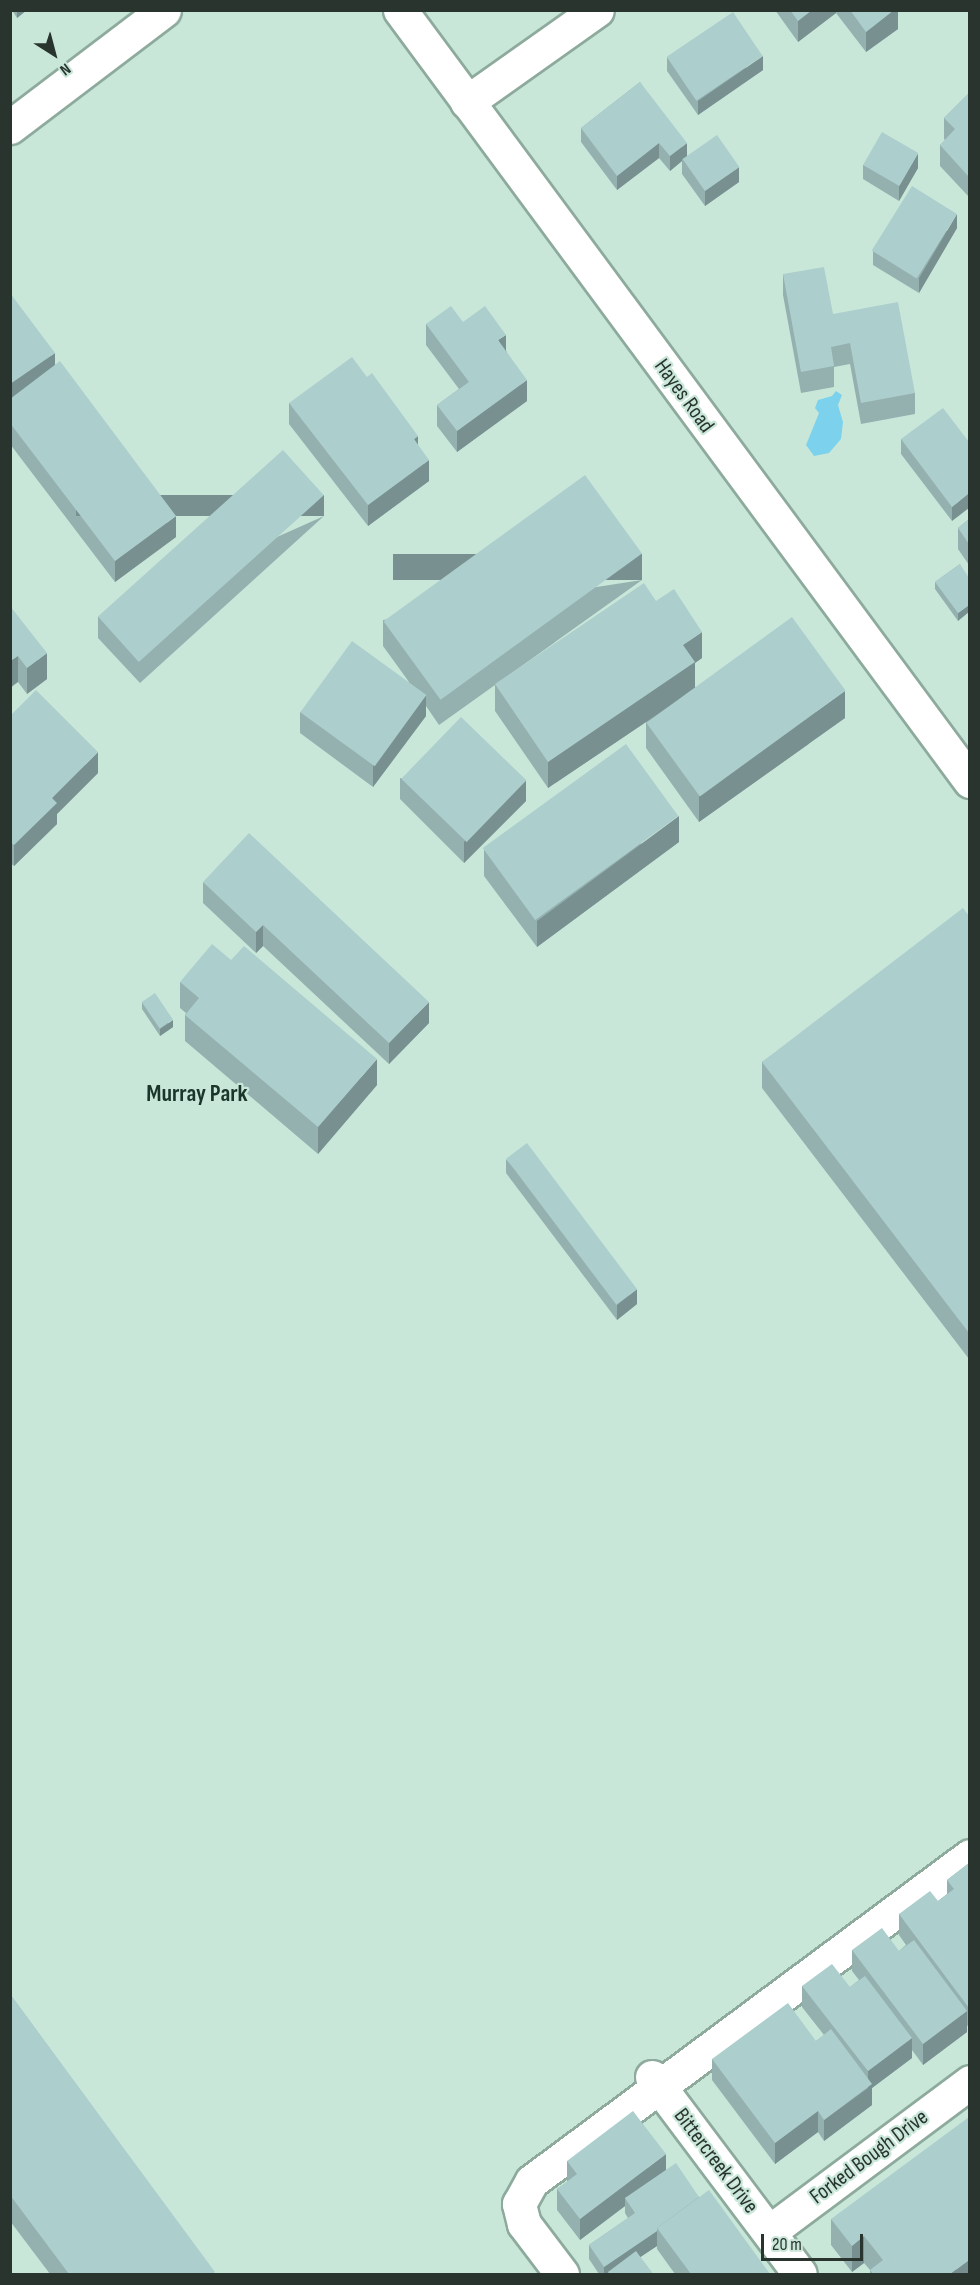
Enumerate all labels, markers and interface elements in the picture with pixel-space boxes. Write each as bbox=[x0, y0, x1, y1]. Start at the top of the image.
north arrow bbox=[24, 24, 84, 84]
text: N bbox=[56, 59, 74, 79]
street label: Hayes Road bbox=[648, 354, 720, 438]
district label: Murray Park bbox=[146, 1080, 248, 1108]
street label: Bittercreek Drive bbox=[668, 2103, 764, 2219]
street label: Forked Bough Drive bbox=[805, 2104, 933, 2210]
scale bar bbox=[764, 2222, 866, 2260]
text: 20 m bbox=[772, 2234, 802, 2255]

